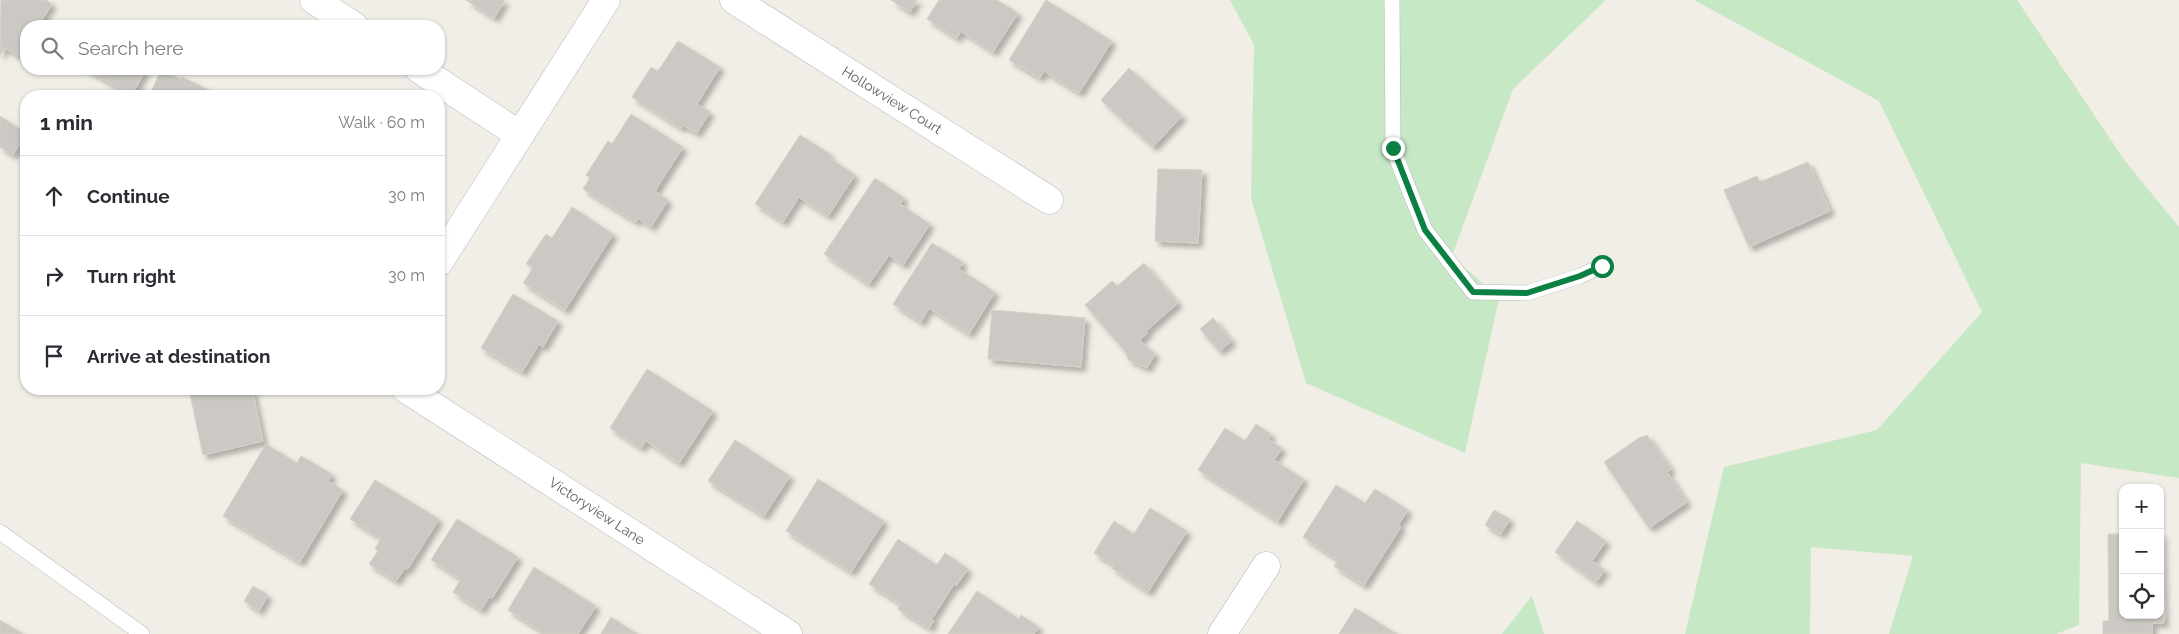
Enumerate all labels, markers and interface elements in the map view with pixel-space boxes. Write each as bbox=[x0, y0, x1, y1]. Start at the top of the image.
search box bbox=[20, 20, 445, 75]
icon: search bbox=[38, 34, 66, 62]
text: Search here bbox=[78, 37, 184, 59]
street label: Hollowview Court bbox=[839, 63, 945, 137]
text: 1 min bbox=[40, 110, 93, 135]
text: Walk · 60 m bbox=[338, 113, 425, 132]
route end bbox=[1382, 137, 1405, 160]
icon: ahead bbox=[40, 182, 68, 210]
text: Continue bbox=[87, 185, 170, 207]
text: 30 m bbox=[388, 186, 425, 205]
route start bbox=[1591, 255, 1614, 278]
icon: right bbox=[40, 262, 68, 290]
text: Turn right bbox=[87, 265, 176, 287]
text: 30 m bbox=[388, 266, 425, 285]
icon: arrive bbox=[40, 342, 68, 370]
text: Arrive at destination bbox=[87, 345, 271, 367]
street label: Victoryview Lane bbox=[546, 474, 648, 548]
map controls bbox=[2119, 484, 2164, 619]
button: + bbox=[2119, 484, 2164, 529]
button: − bbox=[2119, 529, 2164, 574]
button: locate bbox=[2119, 574, 2164, 619]

